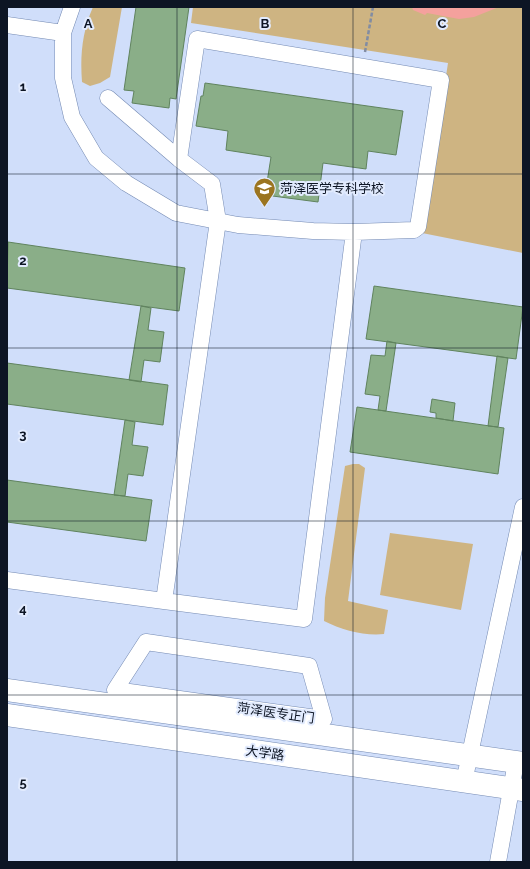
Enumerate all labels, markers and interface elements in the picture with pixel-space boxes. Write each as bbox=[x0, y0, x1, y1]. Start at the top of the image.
text: A bbox=[84, 16, 93, 31]
text: B bbox=[261, 16, 270, 31]
text: C bbox=[438, 16, 447, 31]
text: 1 bbox=[20, 79, 27, 94]
school or university icon: 菏泽医学专科学校 bbox=[252, 175, 278, 208]
place label: 菏泽医学专科学校 bbox=[280, 181, 384, 196]
text: 2 bbox=[19, 253, 27, 268]
text: 3 bbox=[19, 427, 27, 442]
text: 4 bbox=[19, 601, 27, 616]
street label: 菏泽医专正门 bbox=[236, 700, 316, 726]
street label: 大学路 bbox=[245, 743, 285, 763]
text: 5 bbox=[19, 775, 27, 790]

